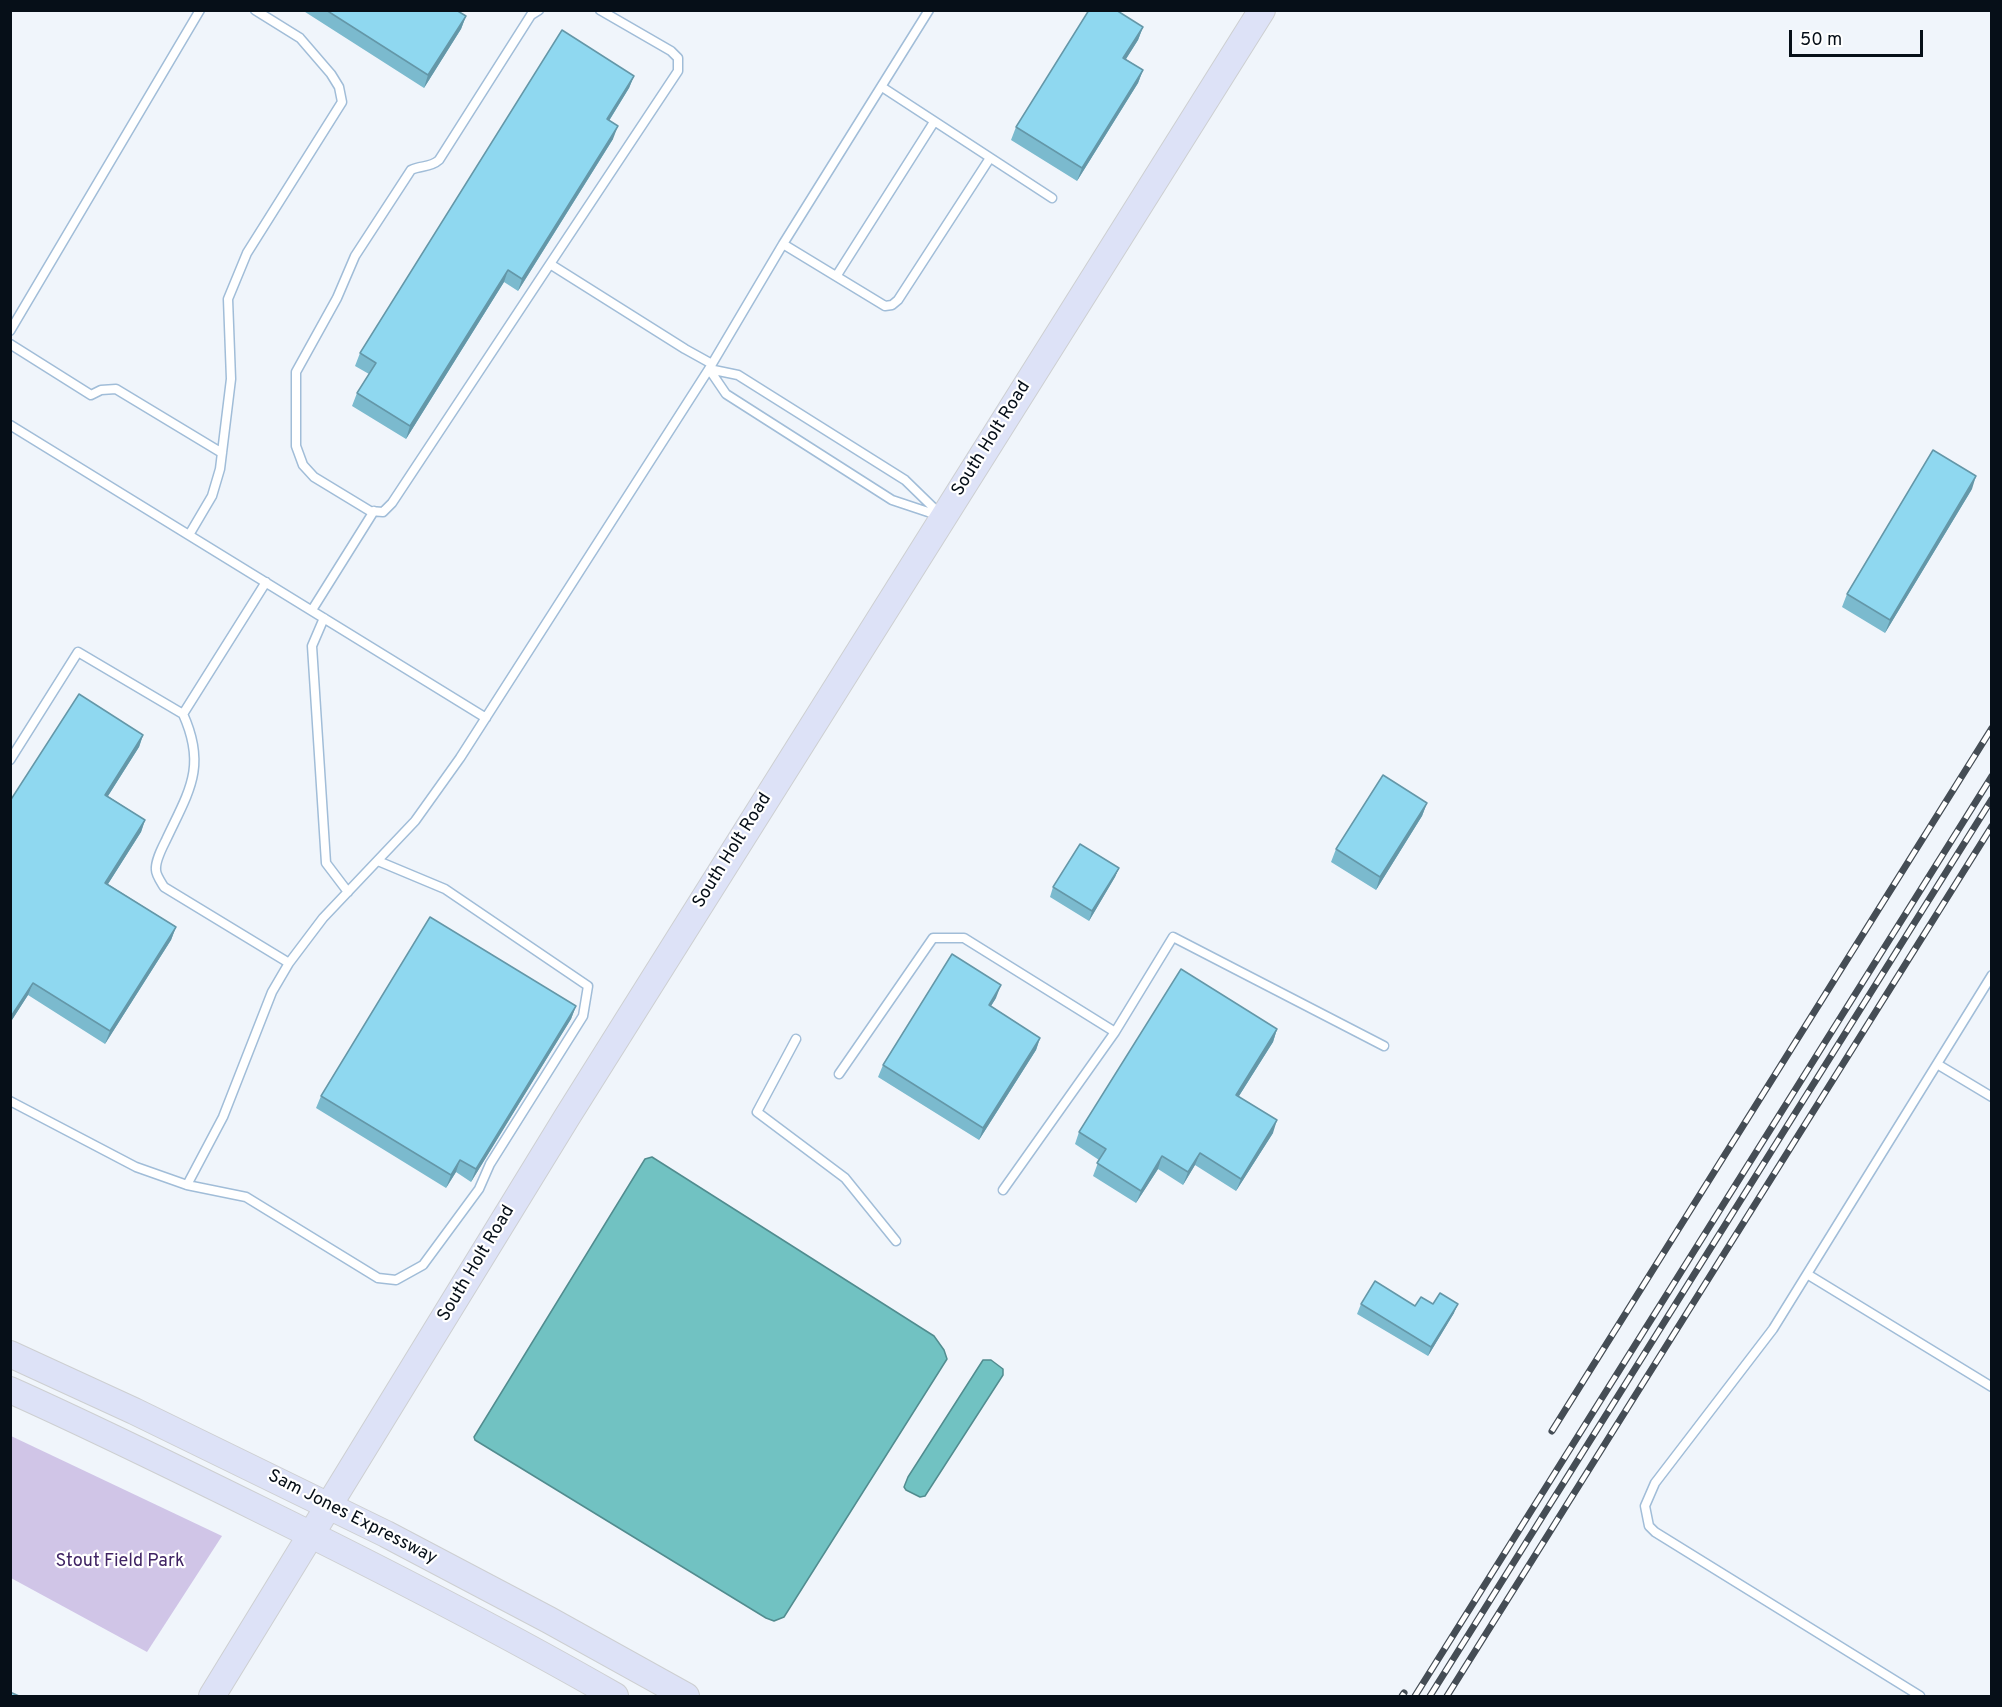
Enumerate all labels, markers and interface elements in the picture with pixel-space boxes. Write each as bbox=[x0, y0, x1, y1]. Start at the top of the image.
scale bar bbox=[1792, 18, 1926, 56]
text: 50 m bbox=[1800, 29, 1842, 52]
street label: South Holt Road bbox=[948, 377, 1036, 501]
street label: South Holt Road bbox=[689, 789, 777, 913]
street label: South Holt Road bbox=[434, 1202, 520, 1326]
street label: Sam Jones Expressway bbox=[264, 1466, 440, 1570]
park label: Stout Field Park bbox=[55, 1551, 185, 1573]

